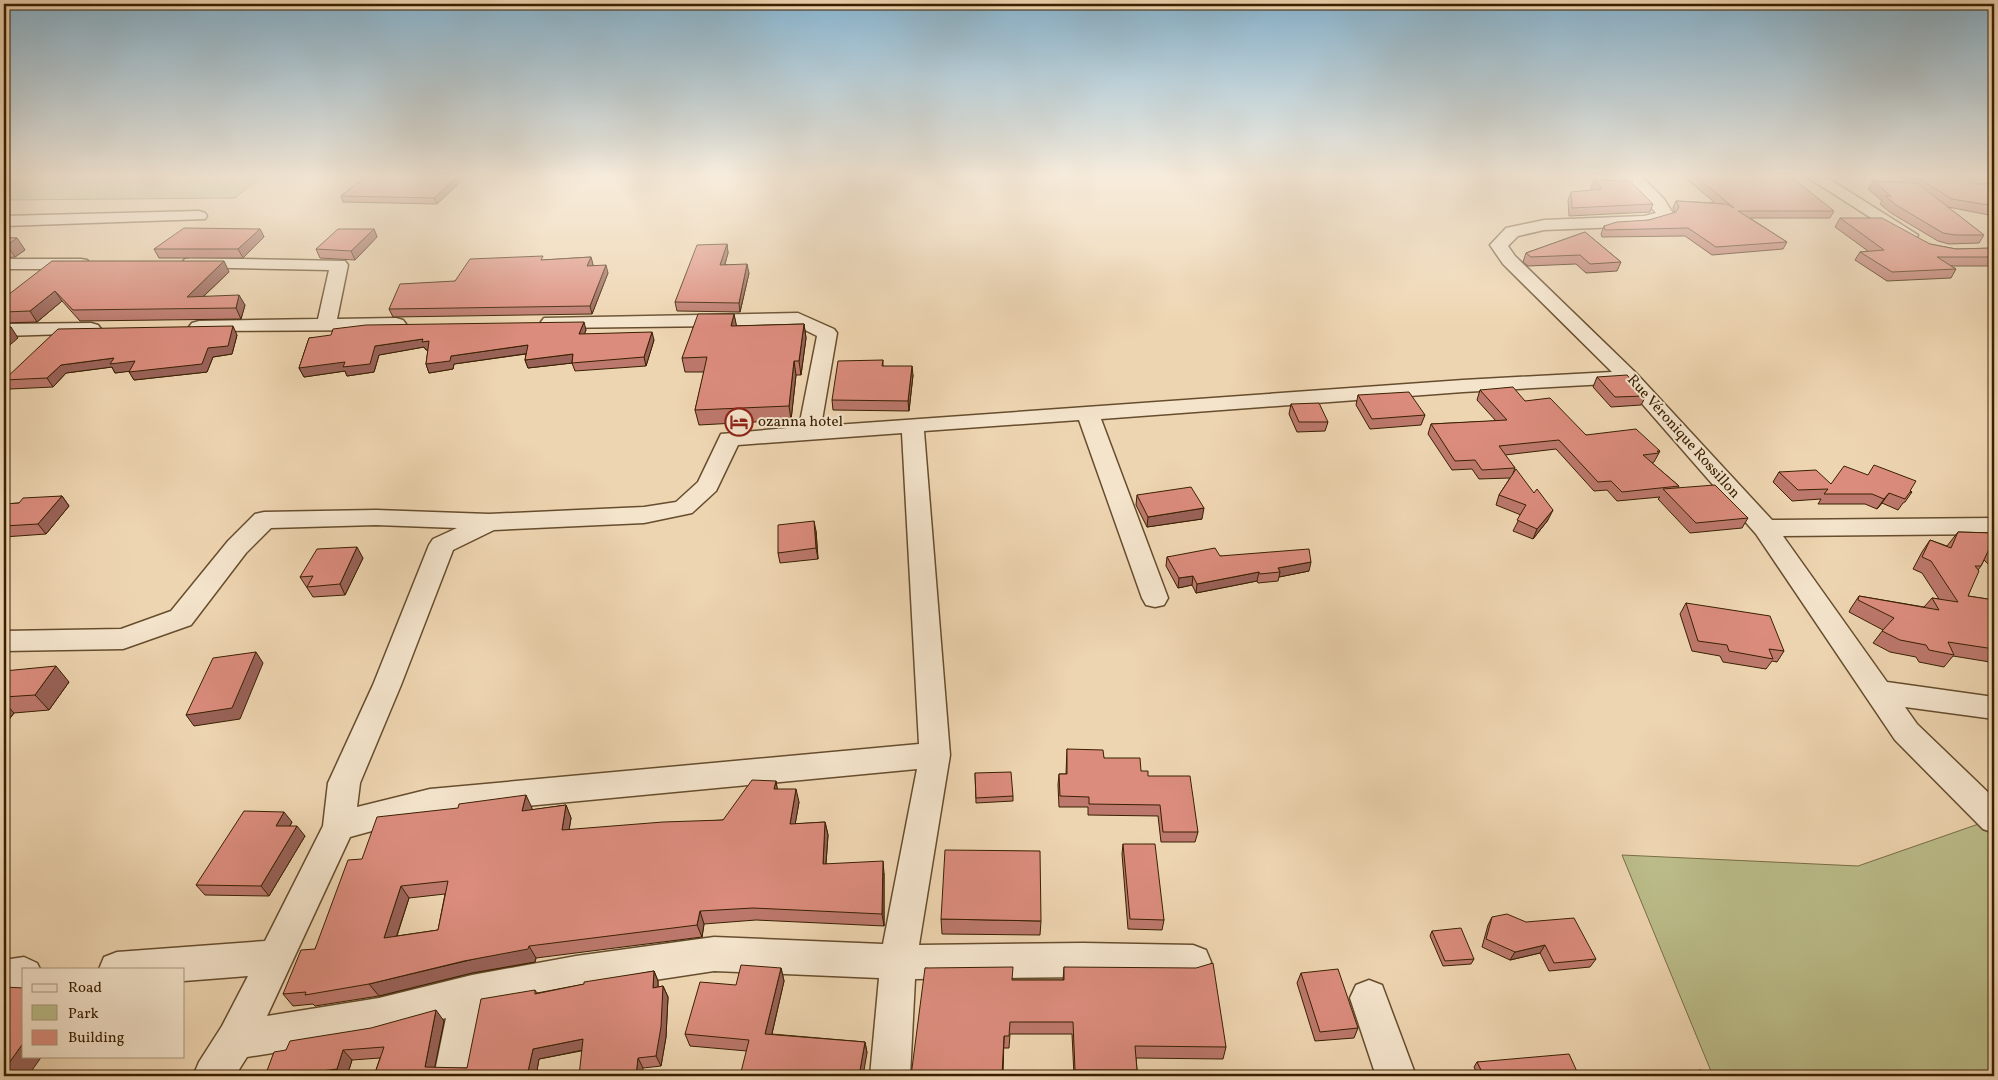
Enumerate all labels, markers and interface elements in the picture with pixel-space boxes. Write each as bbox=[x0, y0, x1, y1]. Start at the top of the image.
street label: Rue Véronique Rossillon bbox=[1622, 370, 1744, 504]
hotel icon: ozanna hotel bbox=[724, 407, 754, 437]
place label: ozanna hotel bbox=[758, 412, 843, 433]
legend bbox=[22, 968, 185, 1058]
text: Road bbox=[68, 978, 102, 999]
text: Park bbox=[68, 1004, 99, 1025]
text: Building bbox=[68, 1028, 125, 1049]

